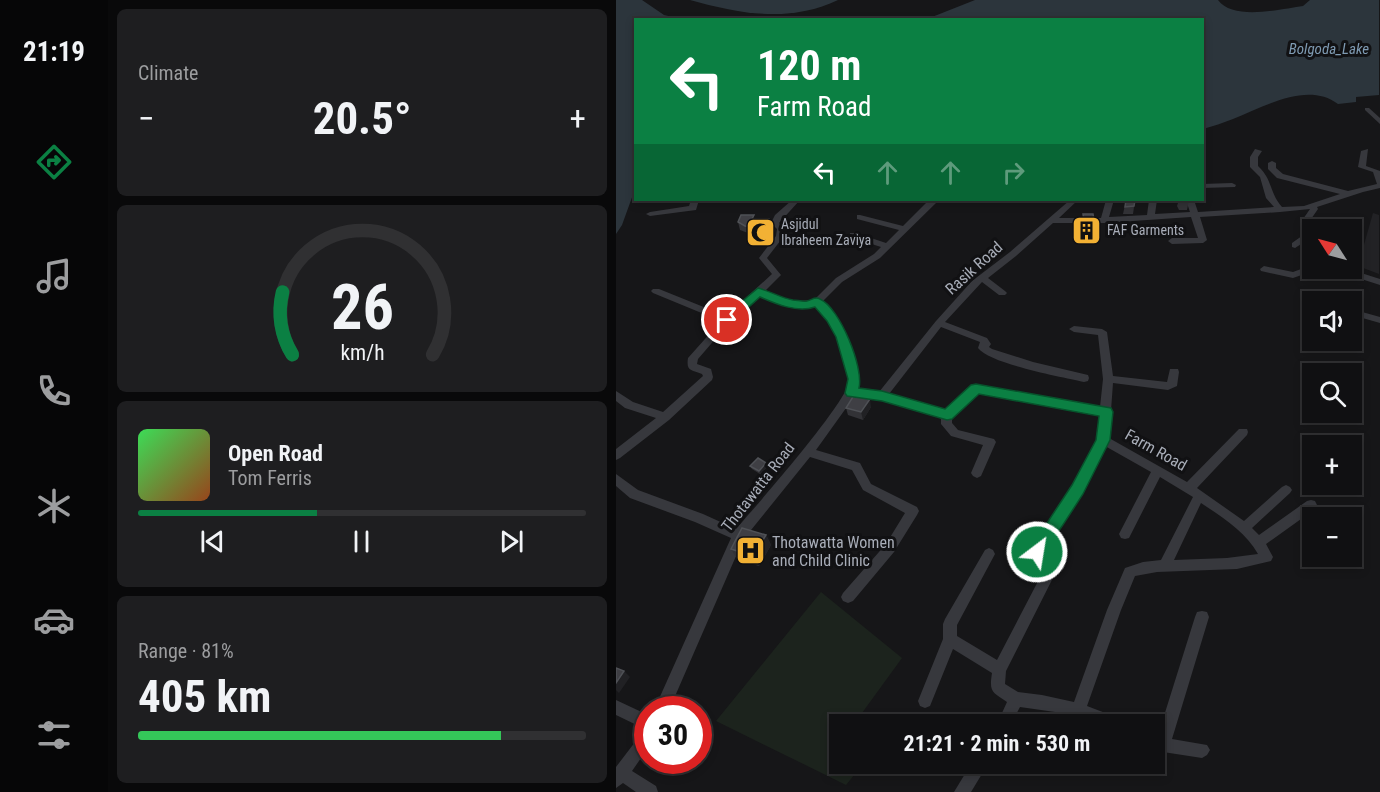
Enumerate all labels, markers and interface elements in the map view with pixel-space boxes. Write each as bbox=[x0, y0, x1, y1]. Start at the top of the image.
text: 21:19 bbox=[23, 36, 85, 68]
water label: Bolgoda_Lake bbox=[1289, 40, 1369, 58]
text: 120 m bbox=[757, 41, 862, 90]
icon: left bbox=[658, 42, 736, 120]
text: Climate bbox=[138, 61, 198, 85]
text: Farm Road bbox=[757, 91, 871, 123]
text: 20.5° bbox=[313, 92, 411, 145]
text: − bbox=[138, 99, 155, 138]
text: + bbox=[570, 99, 586, 138]
icon: directions bbox=[33, 141, 75, 183]
icon: left bbox=[808, 156, 841, 189]
icon: ahead bbox=[871, 156, 904, 189]
icon: ahead bbox=[934, 156, 967, 189]
icon: right bbox=[997, 156, 1030, 189]
building icon: FAF Garments bbox=[1070, 214, 1102, 246]
mosque icon: Asjidul Ibraheem Zaviya bbox=[744, 216, 776, 248]
place label: Asjidul Ibraheem Zaviya bbox=[781, 216, 871, 248]
north arrow bbox=[1302, 219, 1362, 279]
map controls bbox=[1302, 219, 1362, 567]
place label: FAF Garments bbox=[1107, 222, 1184, 238]
street label: Rasik Road bbox=[942, 237, 1006, 299]
icon: music bbox=[33, 255, 75, 297]
text: 26 bbox=[330, 271, 394, 344]
button: sound bbox=[1302, 291, 1362, 351]
pin bbox=[701, 294, 752, 345]
icon: arrive bbox=[710, 303, 743, 336]
text: km/h bbox=[340, 341, 384, 366]
button: search bbox=[1302, 363, 1362, 423]
icon: phone bbox=[33, 370, 75, 412]
street label: Farm Road bbox=[1122, 425, 1190, 475]
button: + bbox=[1302, 435, 1362, 495]
street label: Thotawatta Road bbox=[717, 439, 799, 535]
text: Open Road bbox=[228, 441, 323, 466]
text: Tom Ferris bbox=[228, 466, 312, 490]
icon: climate bbox=[33, 485, 75, 527]
button: − bbox=[1302, 507, 1362, 567]
position arrow bbox=[1005, 520, 1069, 584]
icon: previous bbox=[196, 525, 229, 558]
icon: pause bbox=[345, 525, 378, 558]
icon: next bbox=[495, 525, 528, 558]
place label: Thotawatta Women and Child Clinic bbox=[772, 533, 895, 570]
hospital icon: Thotawatta Women and Child Clinic bbox=[735, 535, 767, 567]
icon: car bbox=[33, 599, 75, 641]
text: Range · 81% bbox=[138, 639, 234, 663]
text: 405 km bbox=[138, 670, 271, 723]
speed limit sign: 30 bbox=[634, 696, 712, 774]
icon: filters bbox=[33, 714, 75, 756]
text: 21:21 · 2 min · 530 m bbox=[904, 731, 1090, 756]

